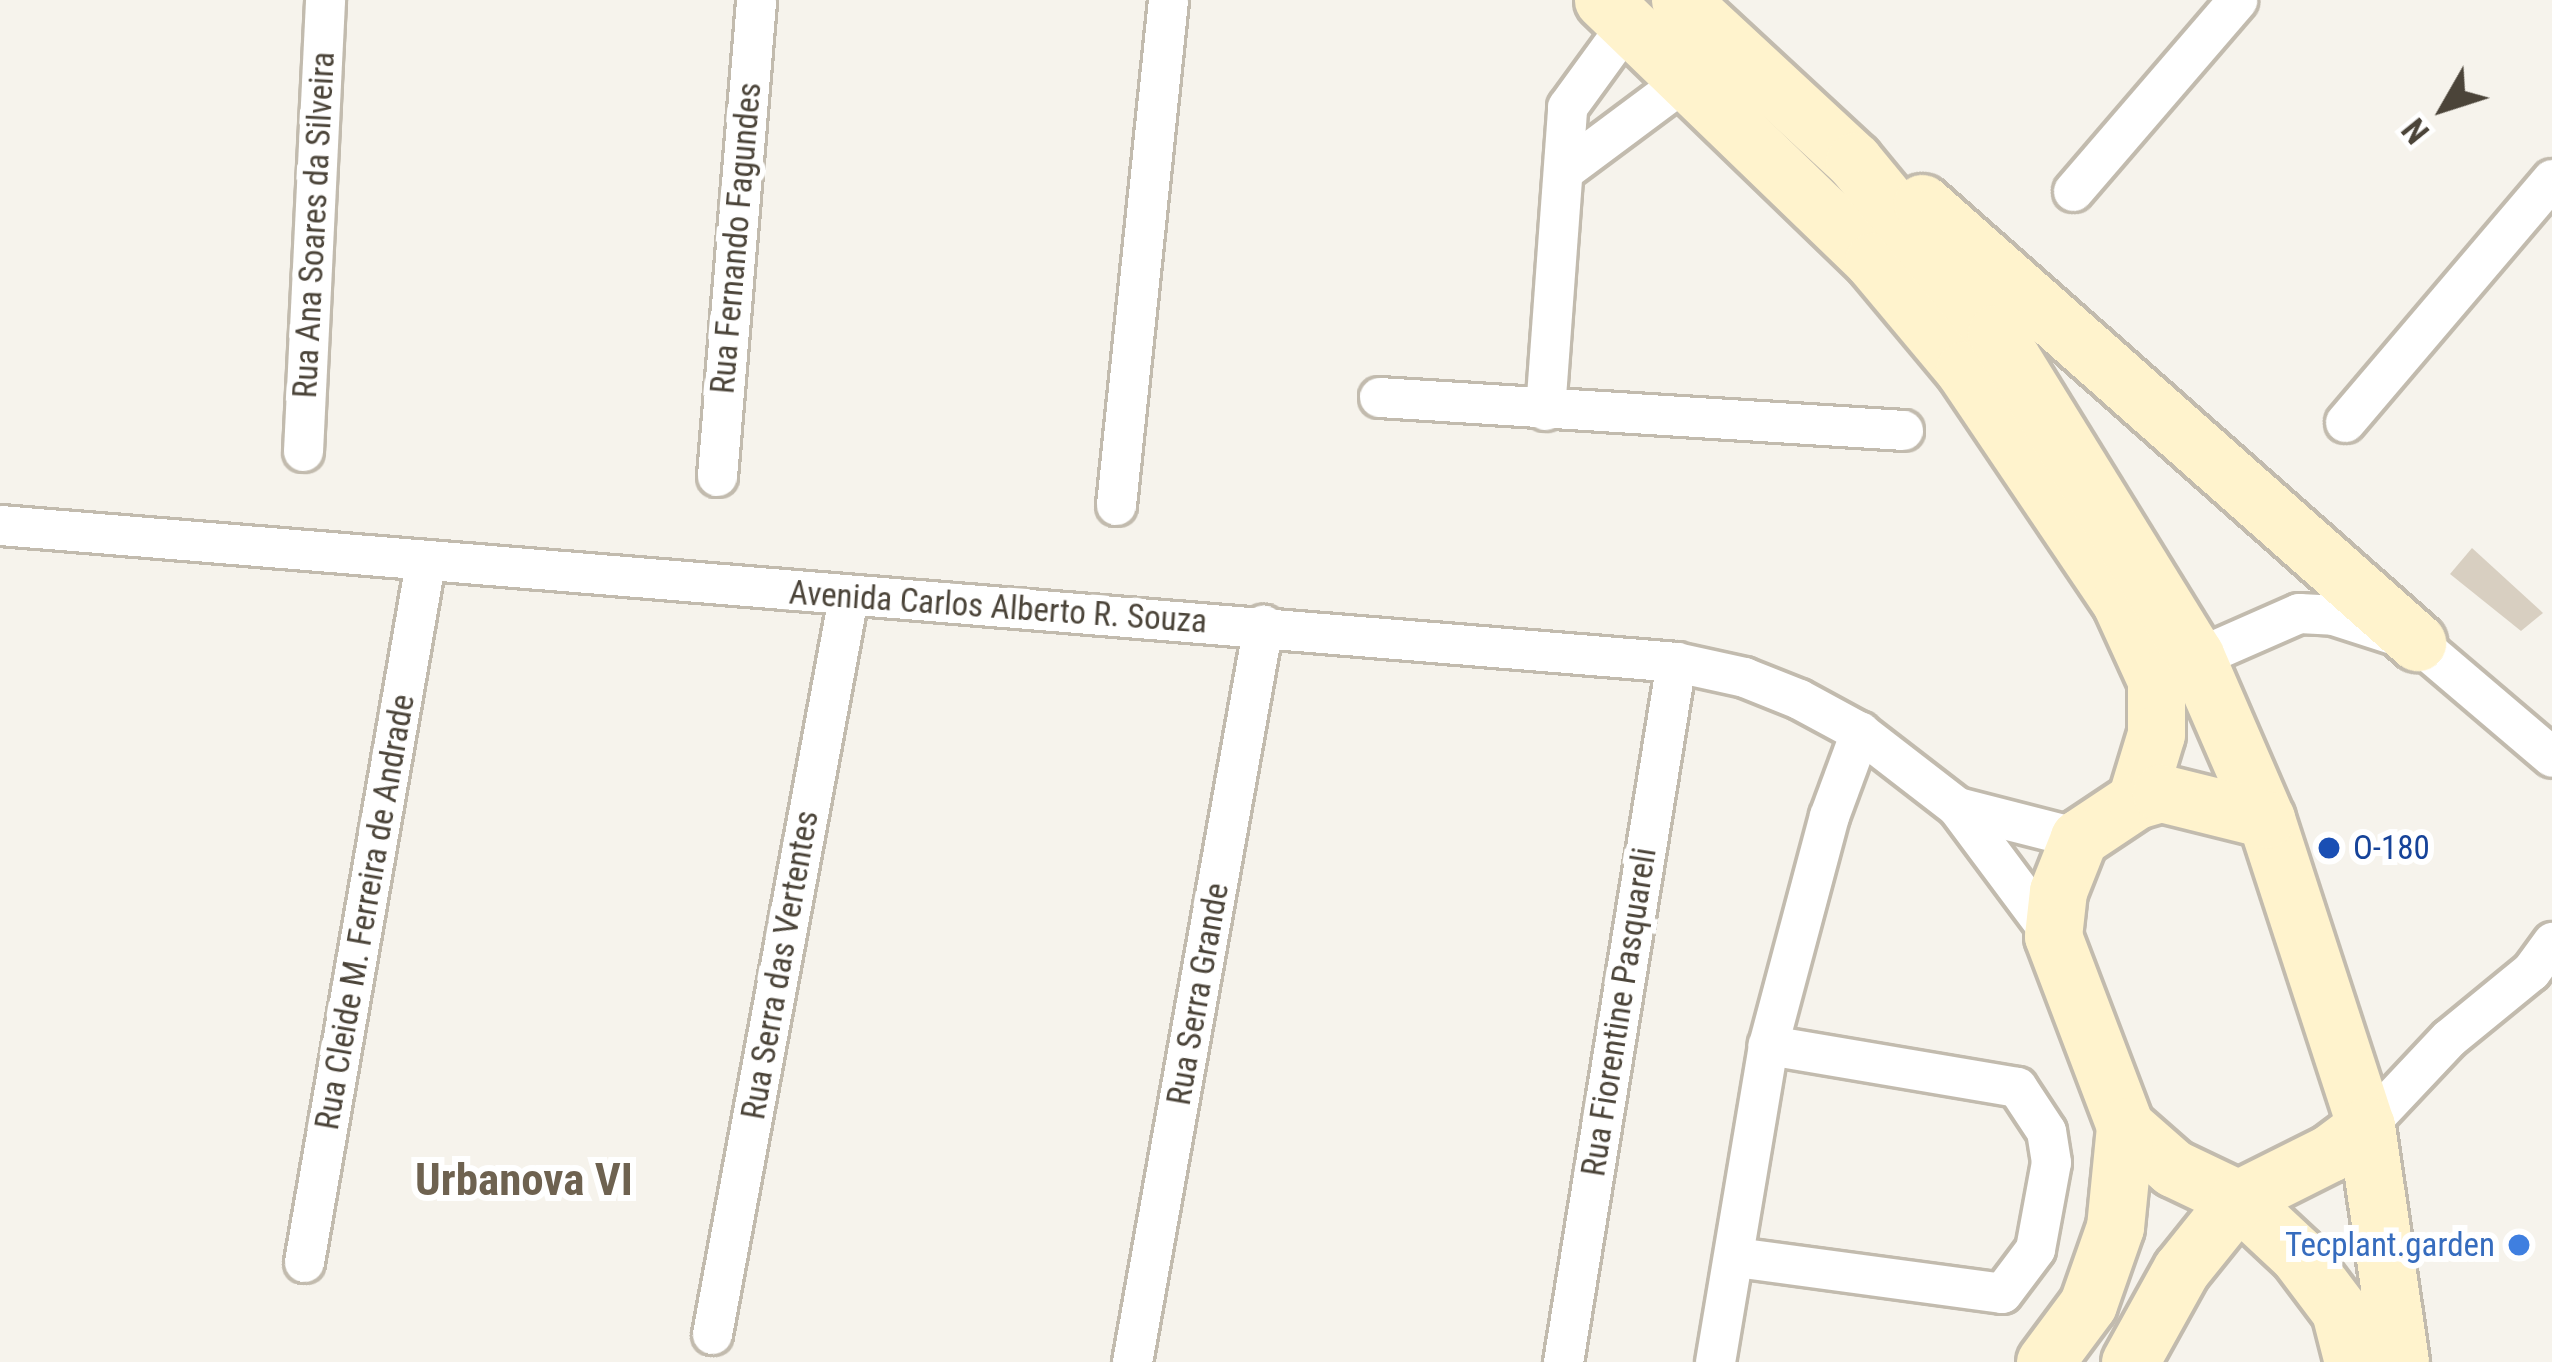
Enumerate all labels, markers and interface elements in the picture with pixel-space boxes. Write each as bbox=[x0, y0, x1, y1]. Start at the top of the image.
north arrow bbox=[2384, 48, 2504, 168]
street label: Rua Ana Soares da Silveira bbox=[285, 51, 343, 399]
street label: Rua Fernando Fagundes bbox=[703, 81, 769, 395]
text: N bbox=[2394, 111, 2437, 151]
street label: Avenida Carlos Alberto R. Souza bbox=[788, 573, 1208, 641]
street label: Rua Cleide M. Ferreira de Andrade bbox=[307, 691, 423, 1133]
street label: Rua Serra das Vertentes bbox=[733, 808, 827, 1122]
place label: O-180 bbox=[2353, 828, 2430, 868]
marker: O-180 bbox=[2316, 835, 2342, 861]
street label: Rua Fiorentine Pasquareli bbox=[1573, 845, 1665, 1179]
street label: Rua Serra Grande bbox=[1159, 880, 1237, 1108]
district label: Urbanova VI bbox=[415, 1153, 633, 1207]
place label: Tecplant.garden bbox=[2285, 1225, 2495, 1265]
marker: Tecplant.garden bbox=[2506, 1232, 2532, 1258]

